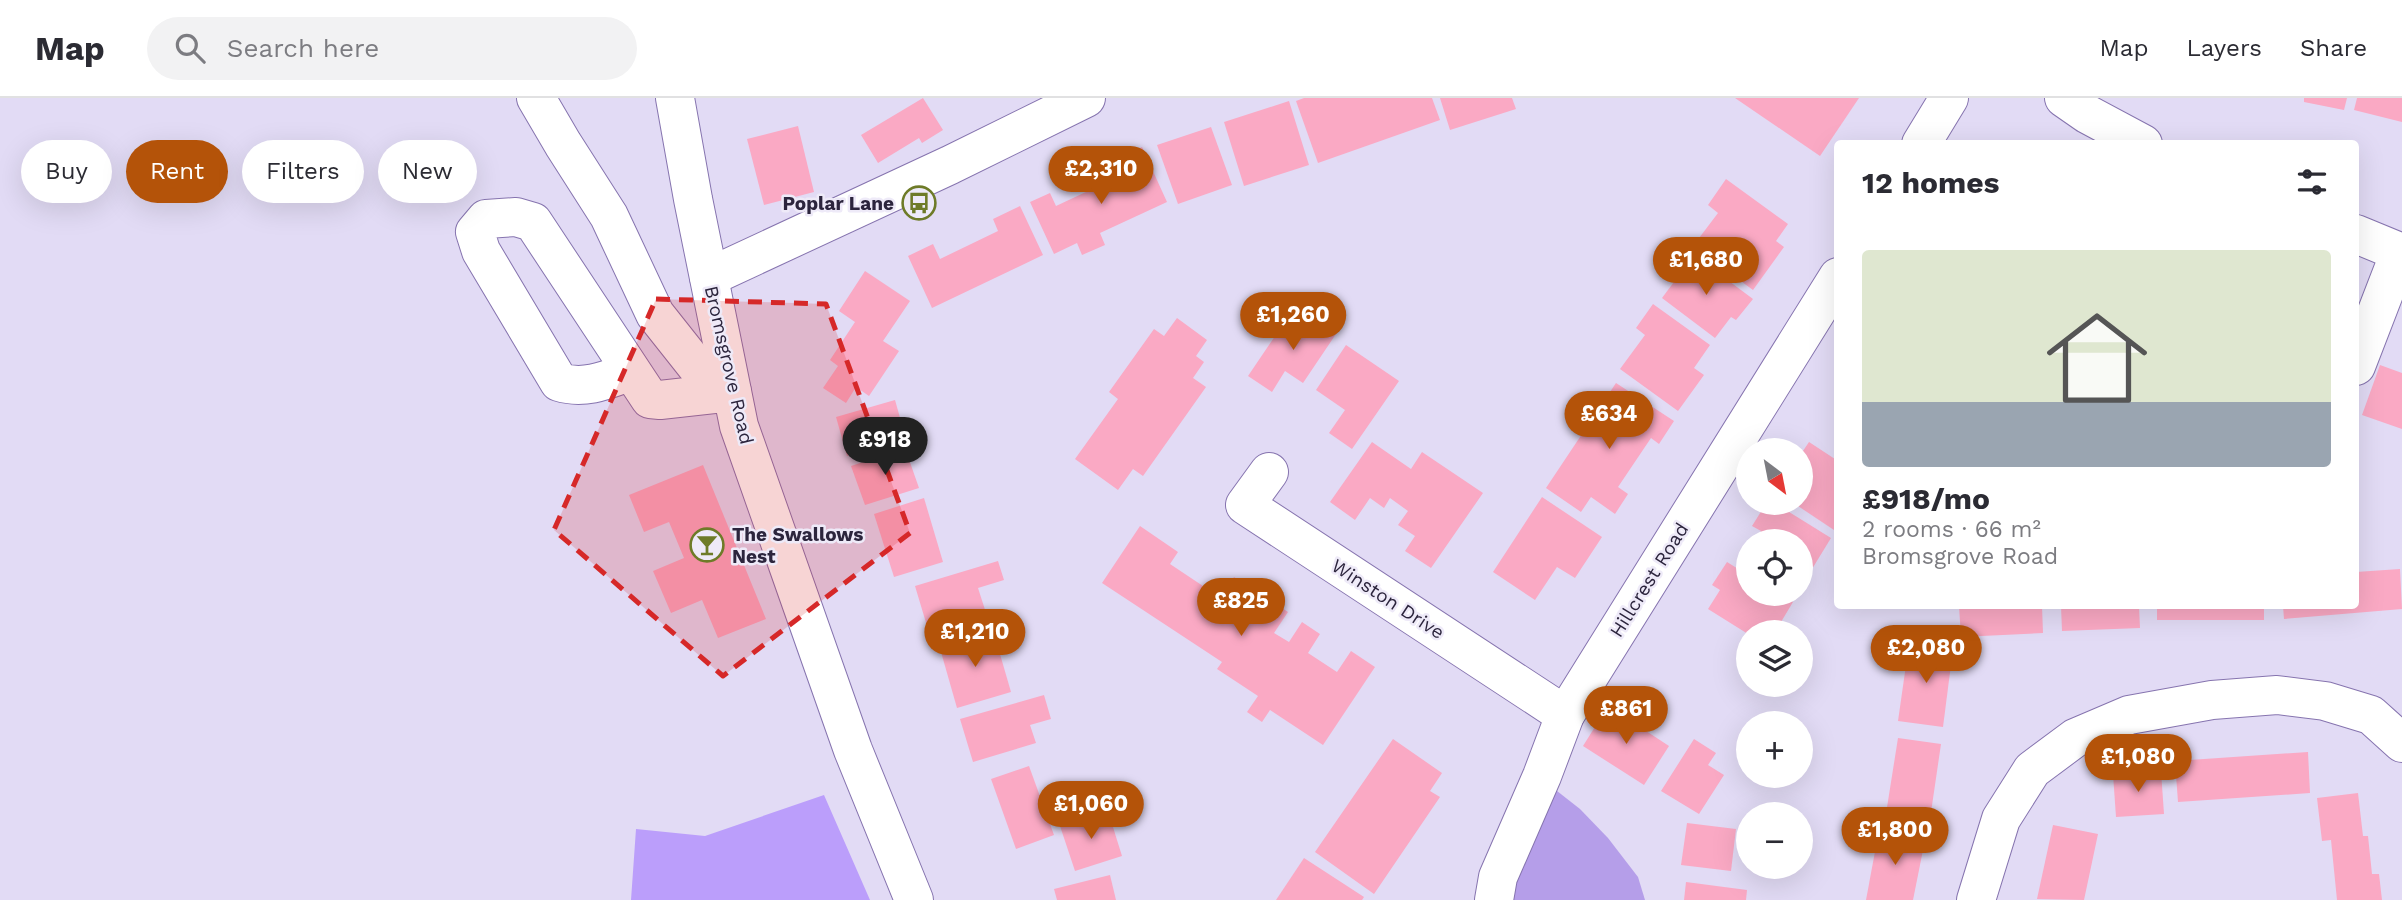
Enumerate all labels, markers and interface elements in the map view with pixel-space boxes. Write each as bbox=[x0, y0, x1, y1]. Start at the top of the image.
search box bbox=[147, 17, 637, 80]
text: Map bbox=[35, 29, 105, 68]
icon: search bbox=[171, 29, 209, 67]
text: Search here bbox=[227, 33, 379, 63]
text: Map bbox=[2100, 34, 2148, 62]
text: Layers bbox=[2186, 34, 2262, 62]
text: Share bbox=[2300, 34, 2367, 62]
chip: Buy bbox=[21, 140, 112, 203]
chip: Rent bbox=[126, 140, 228, 203]
chip: Filters bbox=[242, 140, 364, 203]
chip: New bbox=[378, 140, 477, 203]
pin: £2,310 bbox=[1044, 146, 1158, 206]
text: £2,310 bbox=[1064, 155, 1138, 182]
icon: filters bbox=[2293, 163, 2331, 201]
text: 12 homes bbox=[1862, 165, 2000, 200]
bus stop icon: Poplar Lane bbox=[900, 184, 938, 222]
place label: Poplar Lane bbox=[782, 192, 894, 215]
pin: £1,680 bbox=[1649, 238, 1763, 297]
text: £1,680 bbox=[1669, 246, 1743, 273]
street label: Bromsgrove Road bbox=[700, 283, 758, 447]
pin: £1,260 bbox=[1236, 292, 1350, 352]
icon: home bbox=[2034, 295, 2160, 421]
text: £1,260 bbox=[1256, 301, 1330, 328]
pin: £634 bbox=[1568, 392, 1650, 451]
text: £634 bbox=[1581, 400, 1637, 427]
pin: £918 bbox=[844, 418, 926, 477]
text: £918 bbox=[859, 426, 911, 453]
north arrow bbox=[1736, 438, 1813, 514]
map controls bbox=[1736, 438, 1813, 879]
text: £918/mo bbox=[1862, 481, 1990, 516]
text: 2 rooms · 66 m² bbox=[1862, 516, 2041, 543]
street label: Hillcrest Road bbox=[1605, 519, 1693, 641]
place label: The Swallows Nest bbox=[732, 523, 863, 568]
bar icon: The Swallows Nest bbox=[688, 526, 726, 564]
button: locate bbox=[1736, 529, 1813, 606]
text: Bromsgrove Road bbox=[1862, 543, 2058, 570]
street label: Winston Drive bbox=[1327, 554, 1449, 644]
pin: £825 bbox=[1200, 578, 1282, 638]
text: £825 bbox=[1213, 587, 1269, 614]
pin: £1,210 bbox=[918, 610, 1032, 669]
text: £1,210 bbox=[940, 618, 1010, 645]
button: layers bbox=[1736, 620, 1813, 697]
pin: £2,080 bbox=[1869, 626, 1983, 685]
text: £2,080 bbox=[1887, 634, 1965, 661]
pin: £861 bbox=[1585, 686, 1667, 746]
text: £861 bbox=[1600, 695, 1652, 722]
button: + bbox=[1736, 711, 1813, 788]
pin: £1,080 bbox=[2081, 734, 2195, 794]
text: £1,080 bbox=[2101, 743, 2175, 770]
pin: £1,060 bbox=[1034, 782, 1148, 841]
text: £1,060 bbox=[1054, 790, 1128, 817]
button: − bbox=[1736, 802, 1813, 879]
pin: £1,800 bbox=[1838, 808, 1952, 867]
text: £1,800 bbox=[1858, 816, 1932, 843]

